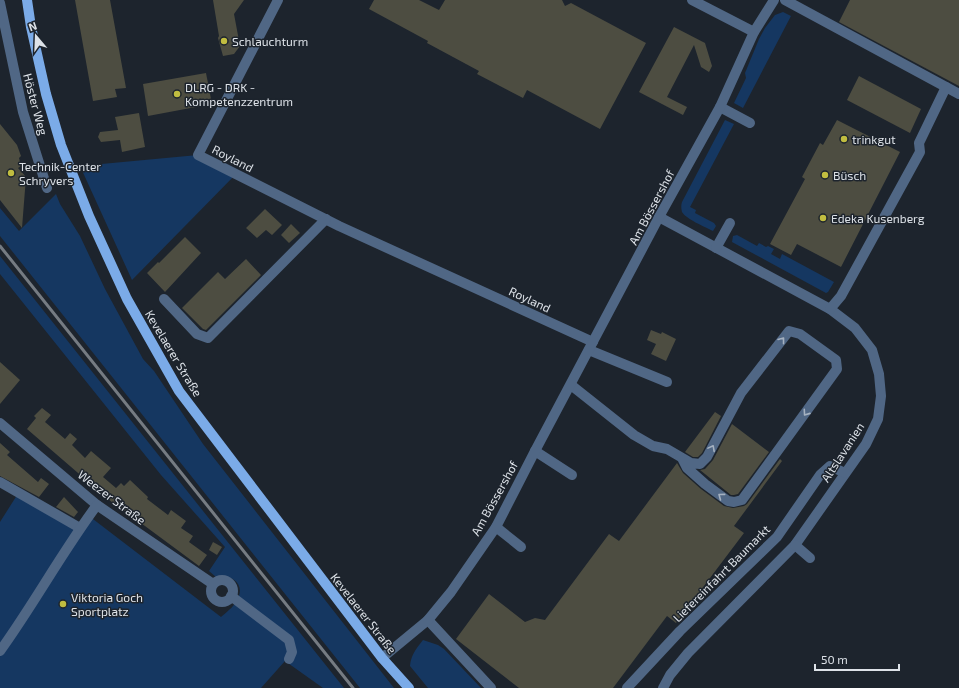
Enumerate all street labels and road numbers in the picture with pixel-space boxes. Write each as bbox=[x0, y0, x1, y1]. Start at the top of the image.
street label: Höster Weg bbox=[21, 72, 51, 137]
street label: Royland bbox=[210, 142, 256, 174]
street label: Am Bössershof bbox=[625, 167, 677, 247]
street label: Royland bbox=[507, 283, 553, 315]
street label: Kevelaerer Straße bbox=[143, 307, 205, 399]
street label: Altslavanien bbox=[818, 420, 866, 484]
street label: Am Bössershof bbox=[468, 458, 520, 538]
street label: Weezer Straße bbox=[75, 467, 149, 527]
street label: Liefereinfahrt Baumarkt bbox=[670, 521, 773, 624]
street label: Kevelaerer Straße bbox=[328, 570, 400, 656]

